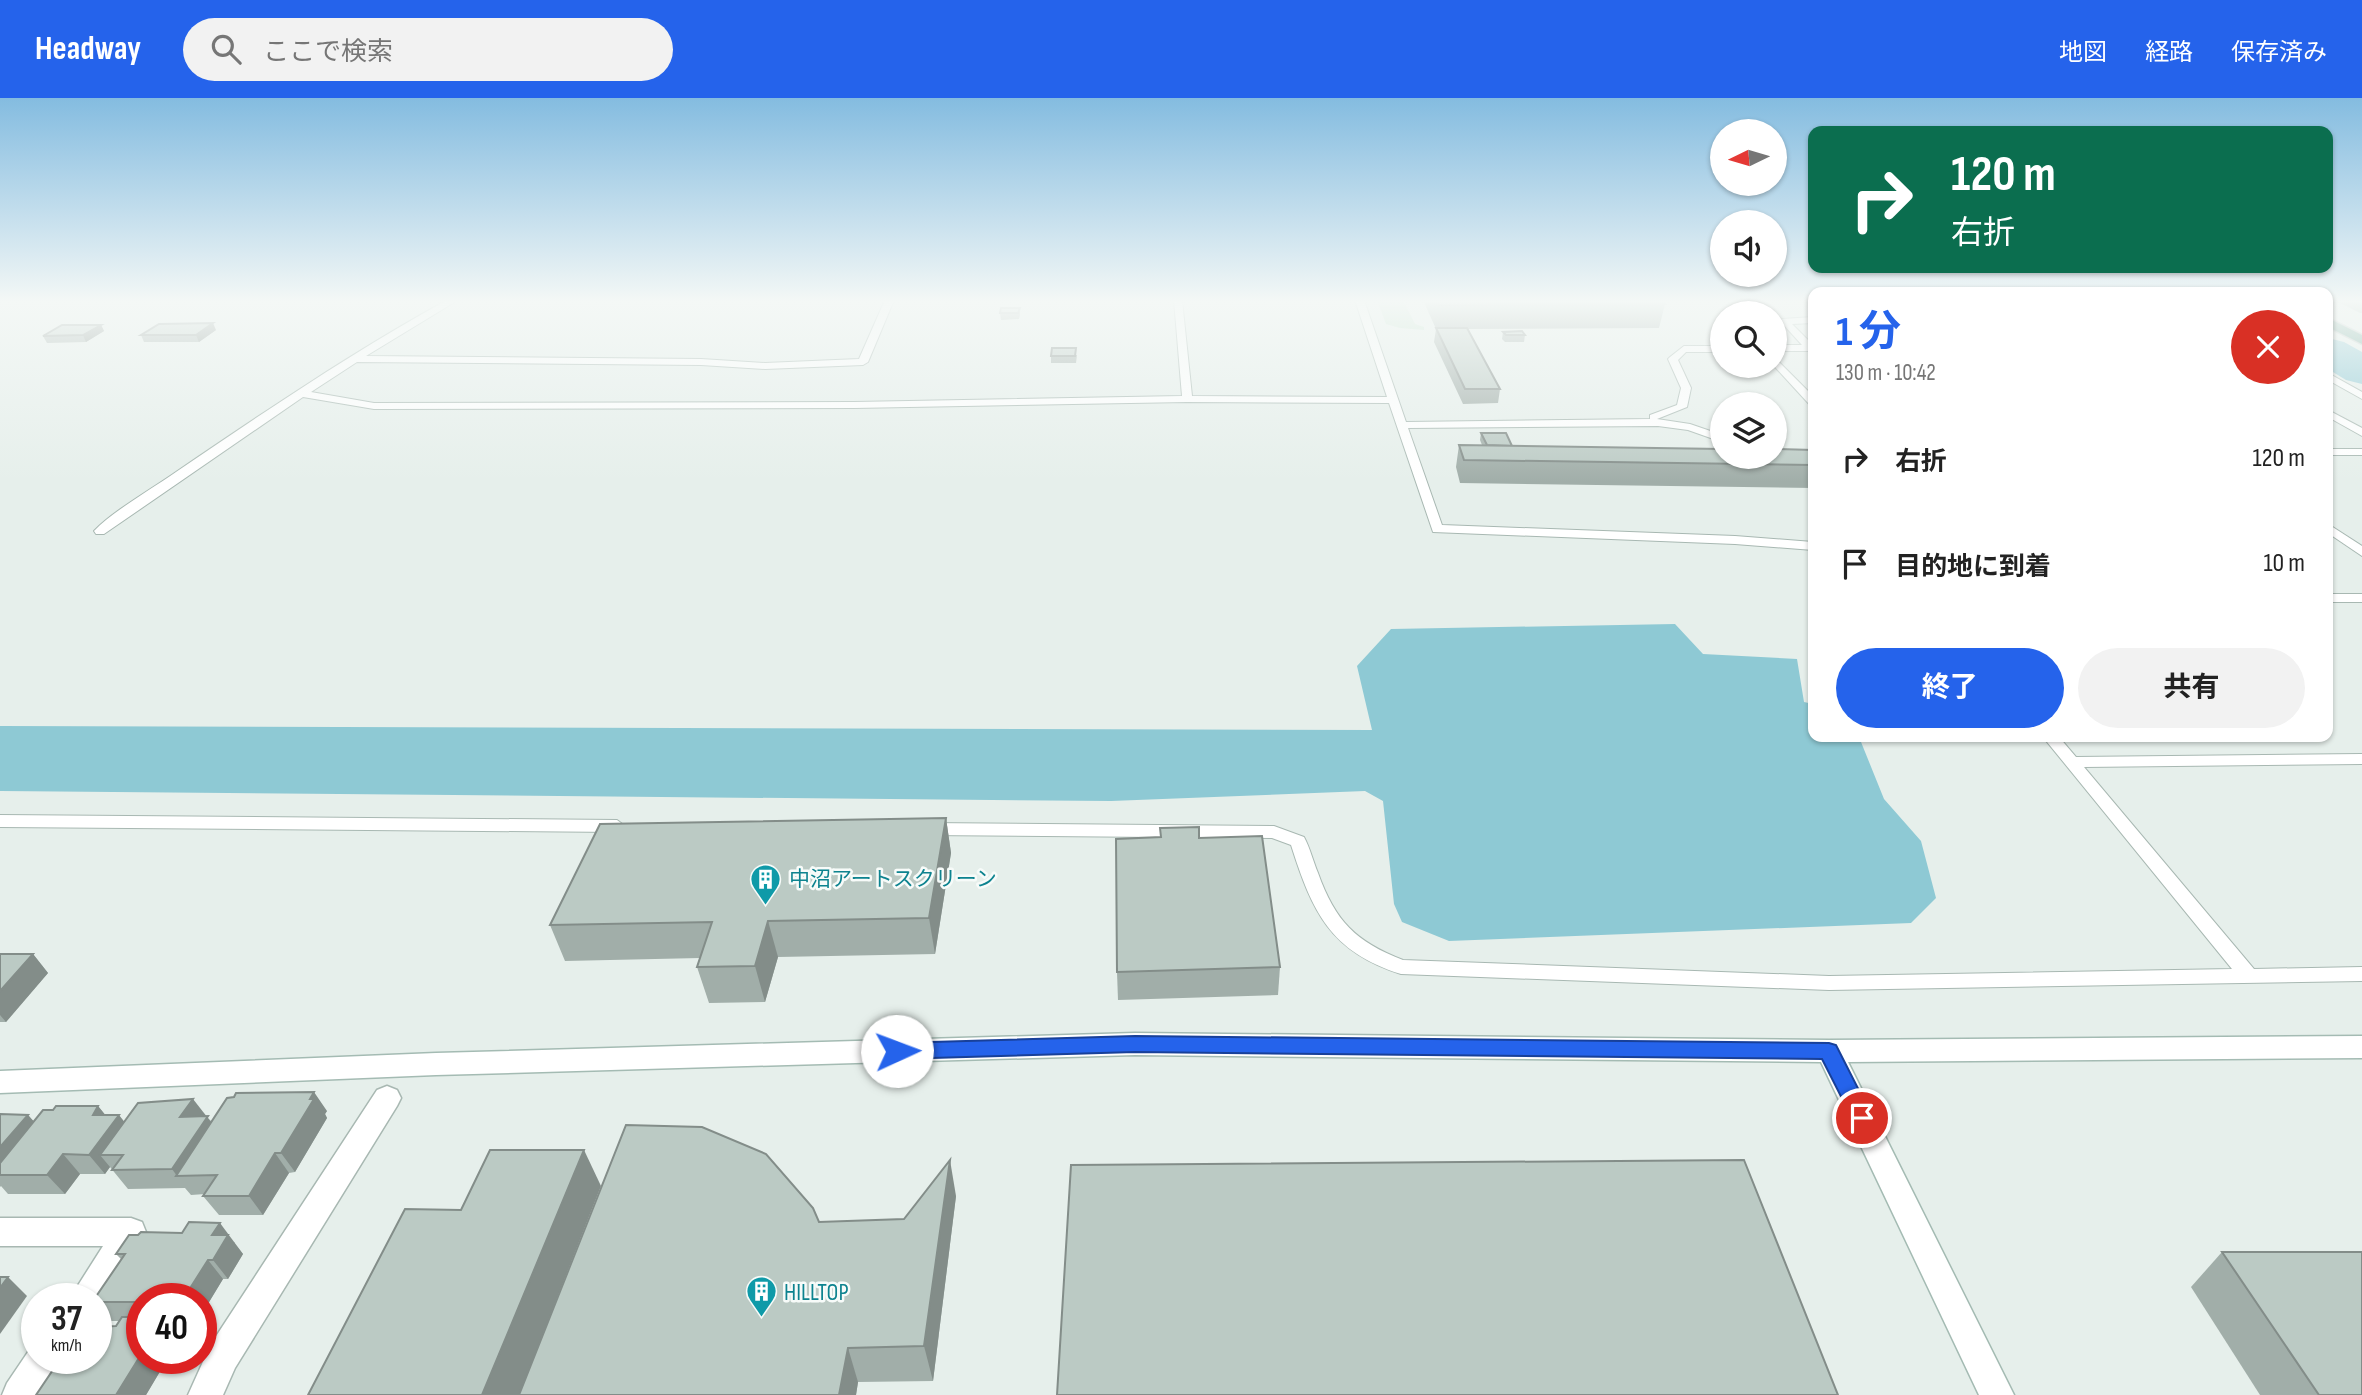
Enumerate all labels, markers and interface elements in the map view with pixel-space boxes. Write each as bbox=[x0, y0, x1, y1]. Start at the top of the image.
search box bbox=[183, 18, 673, 81]
text: Headway bbox=[35, 29, 141, 69]
icon: search bbox=[207, 30, 245, 68]
text: ここで検索 bbox=[263, 37, 393, 68]
text: 地図 bbox=[2059, 38, 2107, 67]
text: 経路 bbox=[2145, 38, 2193, 67]
text: 保存済み bbox=[2231, 38, 2327, 67]
north arrow bbox=[1710, 119, 1787, 196]
map controls bbox=[1710, 119, 1787, 469]
text: 120 m bbox=[1951, 146, 2056, 205]
icon: right bbox=[1836, 154, 1927, 245]
button: sound bbox=[1710, 210, 1787, 287]
text: 右折 bbox=[1951, 214, 2015, 253]
button: search bbox=[1710, 301, 1787, 378]
text: 1 分 bbox=[1836, 307, 1901, 358]
button: close bbox=[2231, 310, 2305, 384]
text: 130 m · 10:42 bbox=[1836, 359, 1936, 387]
button: layers bbox=[1710, 392, 1787, 469]
icon: right bbox=[1836, 440, 1874, 478]
text: 120 m bbox=[2252, 443, 2305, 474]
text: 右折 bbox=[1895, 447, 1947, 478]
icon: arrive bbox=[1836, 545, 1874, 583]
text: 10 m bbox=[2263, 548, 2305, 579]
text: 目的地に到着 bbox=[1895, 552, 2051, 583]
button: 終了 bbox=[1836, 648, 2064, 728]
button: 共有 bbox=[2078, 648, 2305, 728]
building icon: 中沼アートスクリーン bbox=[749, 862, 783, 906]
place label: 中沼アートスクリーン bbox=[789, 867, 997, 892]
position arrow bbox=[860, 1014, 934, 1088]
pin bbox=[1832, 1088, 1892, 1148]
icon: arrive bbox=[1843, 1099, 1881, 1137]
building icon: HILLTOP bbox=[744, 1275, 778, 1319]
place label: HILLTOP bbox=[784, 1278, 849, 1307]
speed limit sign: 40 bbox=[126, 1283, 217, 1374]
text: 37 bbox=[51, 1298, 82, 1341]
text: km/h bbox=[51, 1335, 82, 1356]

